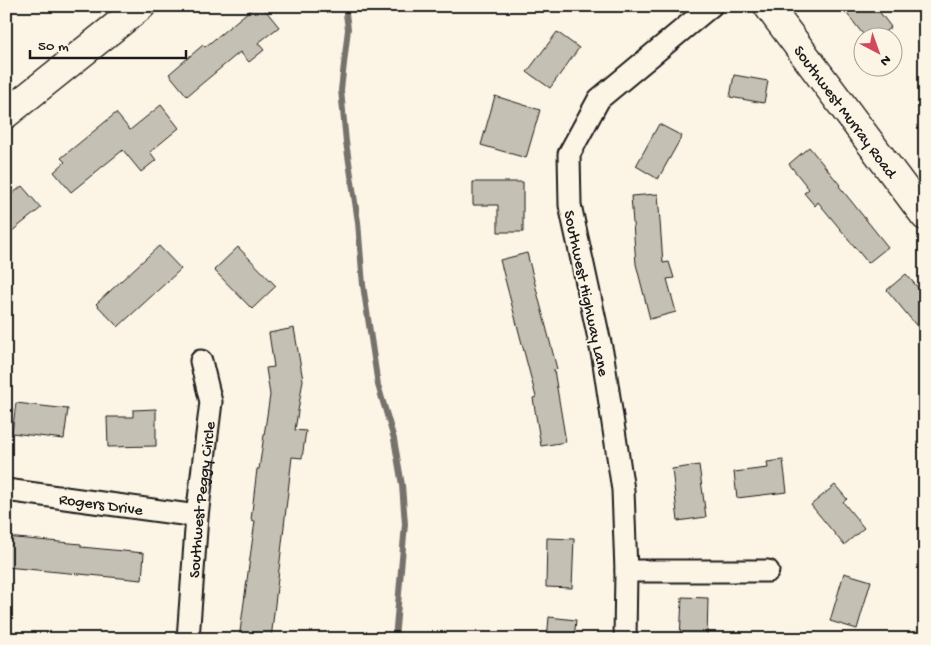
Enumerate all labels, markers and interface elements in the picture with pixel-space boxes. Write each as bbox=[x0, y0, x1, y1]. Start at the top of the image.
scale bar bbox=[30, 28, 186, 60]
north arrow bbox=[854, 28, 904, 78]
text: 50 m bbox=[38, 38, 69, 56]
street label: Southwest Murray Road bbox=[788, 43, 900, 184]
text: N bbox=[876, 51, 894, 69]
street label: Southwest Highway Lane bbox=[558, 209, 612, 379]
street label: Southwest Peggy Circle bbox=[186, 420, 222, 579]
street label: Rogers Drive bbox=[58, 491, 144, 522]

